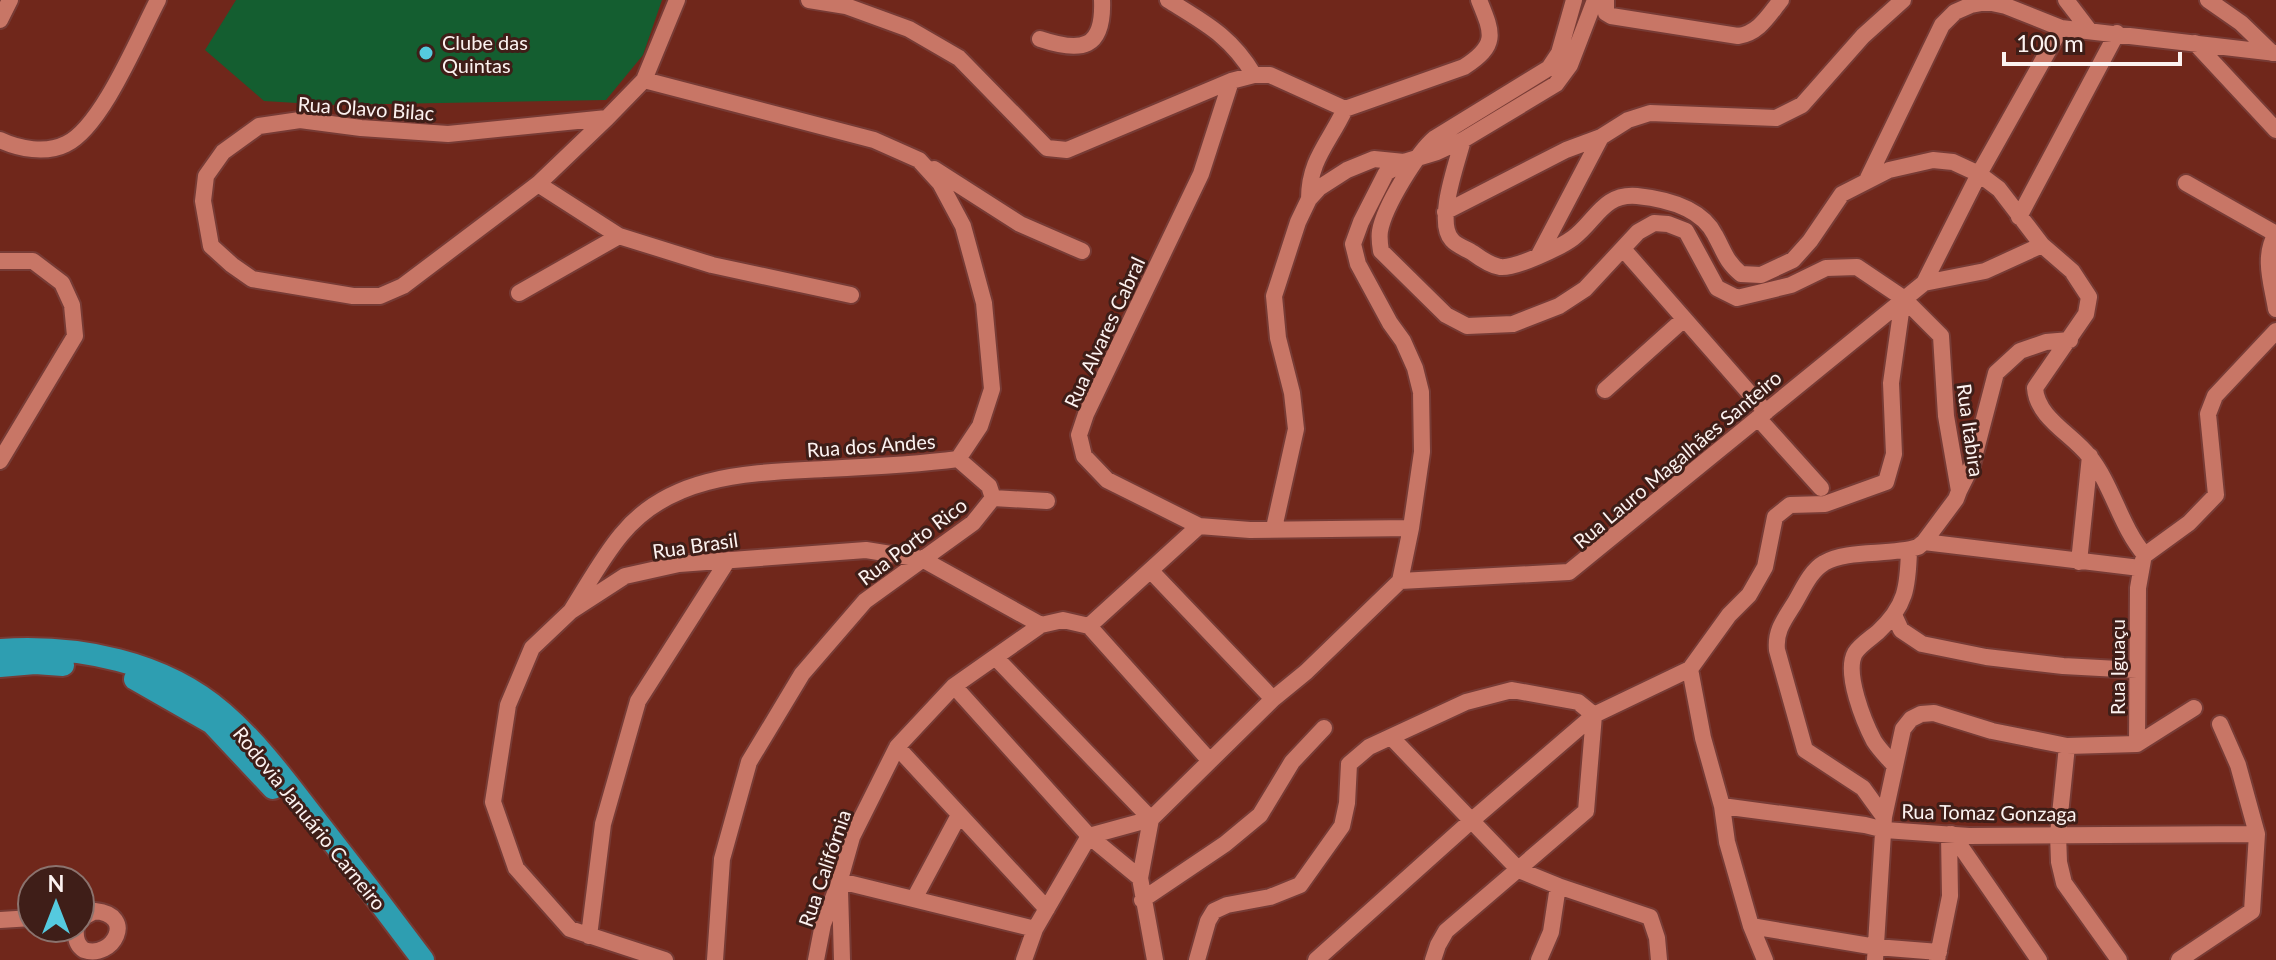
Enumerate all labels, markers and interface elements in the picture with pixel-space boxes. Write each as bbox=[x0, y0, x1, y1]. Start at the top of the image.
scale bar bbox=[2004, 16, 2180, 66]
text: 100 m bbox=[2016, 28, 2084, 57]
place label: Clube das Quintas bbox=[442, 30, 528, 77]
marker: Clube das Quintas bbox=[417, 44, 435, 62]
street label: Rua Olavo Bilac bbox=[297, 91, 436, 125]
street label: Rua Alvares Cabral bbox=[1059, 253, 1149, 411]
street label: Rua Lauro Magalhães Santeiro bbox=[1568, 365, 1786, 553]
street label: Rua Itabira bbox=[1953, 382, 1989, 478]
street label: Rua dos Andes bbox=[806, 429, 936, 461]
street label: Rua Porto Rico bbox=[853, 492, 971, 590]
street label: Rua Brasil bbox=[651, 527, 739, 563]
street label: Rua Iguaçu bbox=[2105, 619, 2129, 715]
street label: Rodovia Januário Carneiro bbox=[229, 721, 391, 915]
street label: Rua Tomaz Gonzaga bbox=[1901, 798, 2077, 826]
street label: Rua Califórnia bbox=[793, 806, 855, 930]
north arrow bbox=[16, 864, 96, 944]
text: N bbox=[48, 870, 64, 897]

